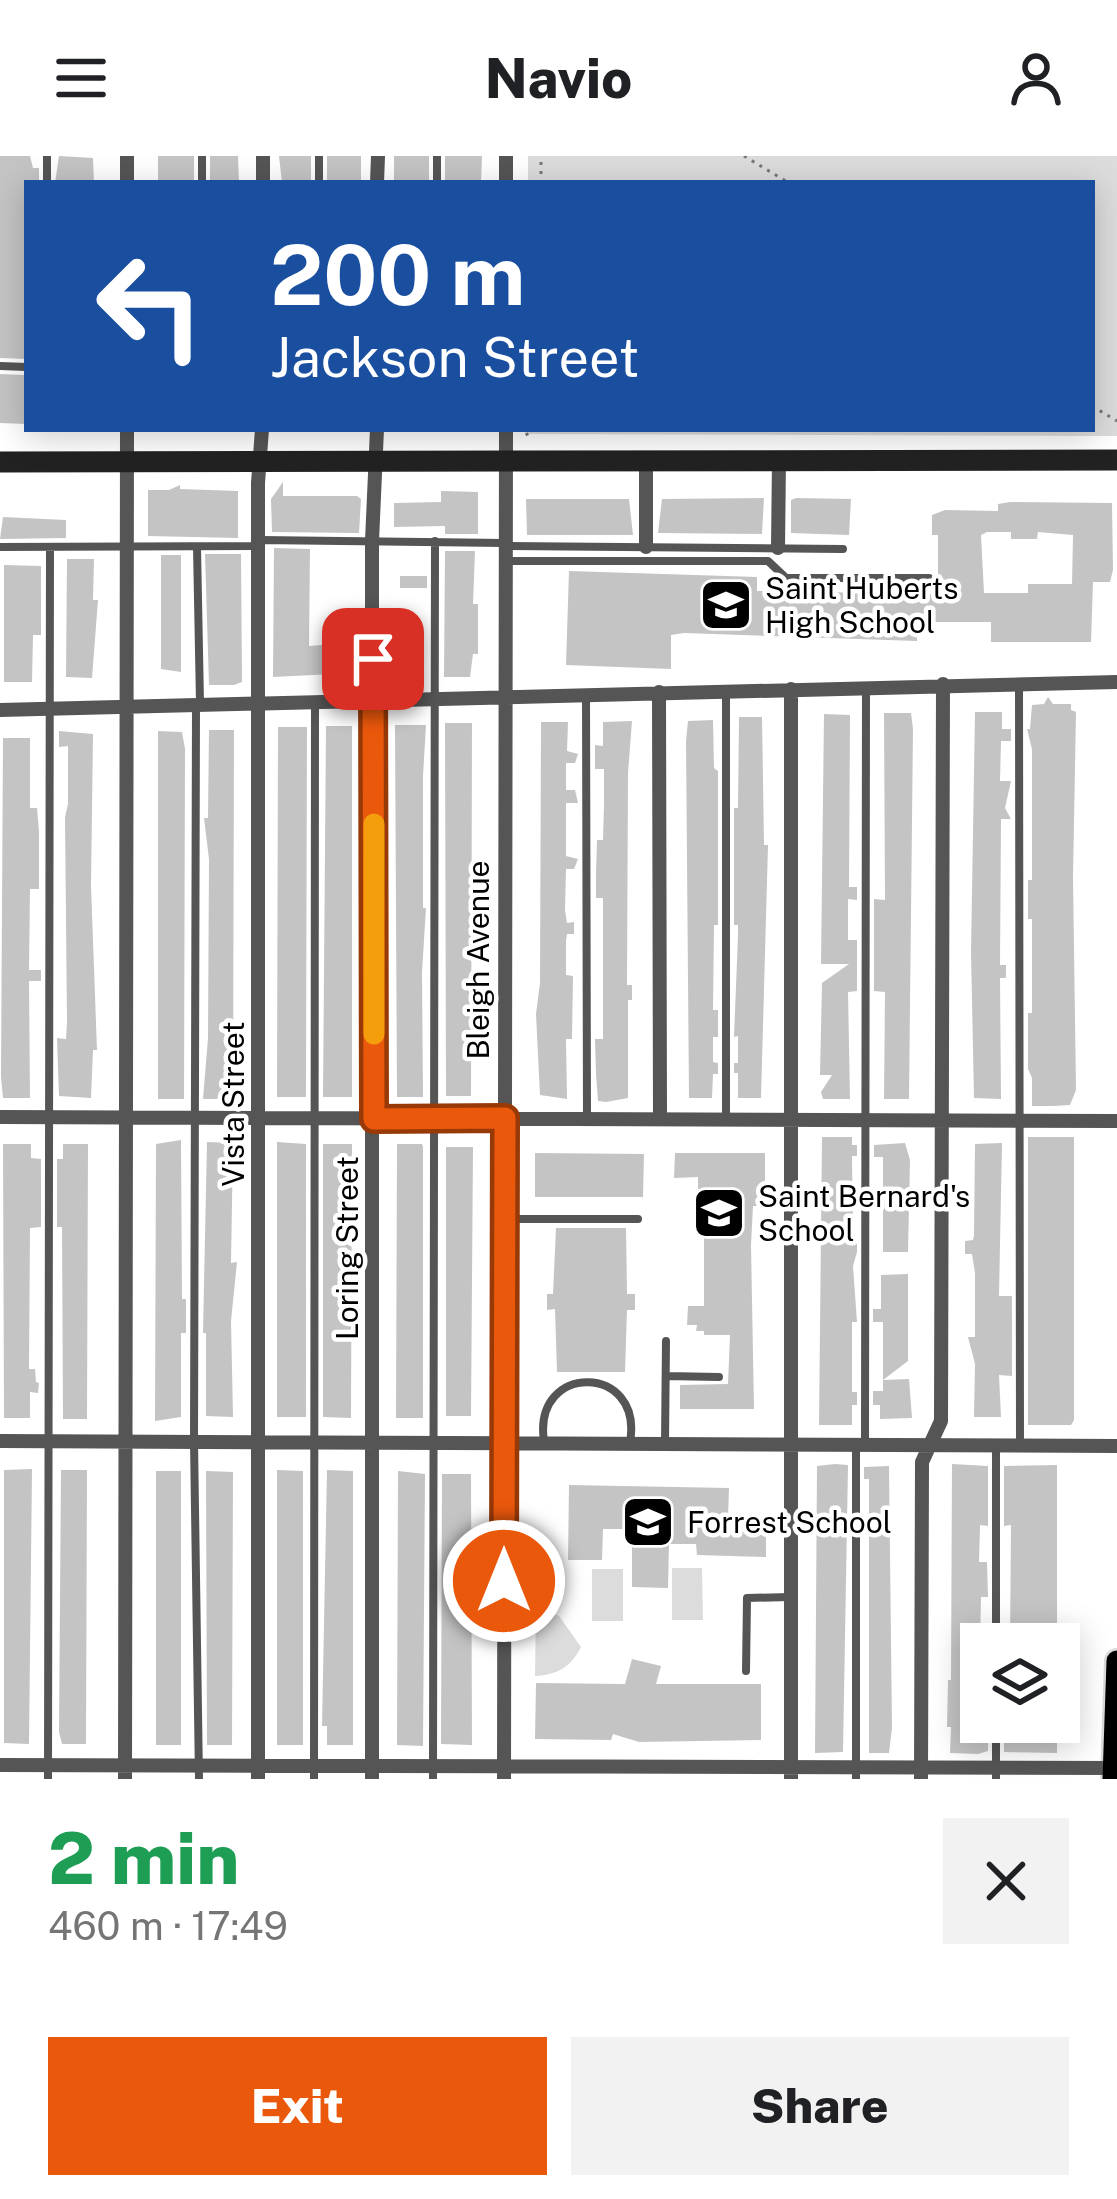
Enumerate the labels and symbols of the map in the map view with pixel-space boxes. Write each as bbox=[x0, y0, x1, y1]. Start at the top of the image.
place label: Saint Huberts High School bbox=[765, 570, 958, 640]
school or university icon: Saint Huberts High School bbox=[698, 577, 754, 633]
pin bbox=[322, 608, 424, 710]
street label: Bleigh Avenue bbox=[460, 860, 496, 1060]
street label: Vista Street bbox=[215, 1021, 251, 1187]
street label: Loring Street bbox=[329, 1156, 365, 1340]
place label: Saint Bernard's School bbox=[758, 1178, 970, 1248]
school or university icon: Saint Bernard's School bbox=[691, 1185, 747, 1241]
school or university icon: Forrest School bbox=[620, 1494, 676, 1550]
place label: Forrest School bbox=[687, 1504, 892, 1540]
position arrow bbox=[441, 1518, 567, 1644]

